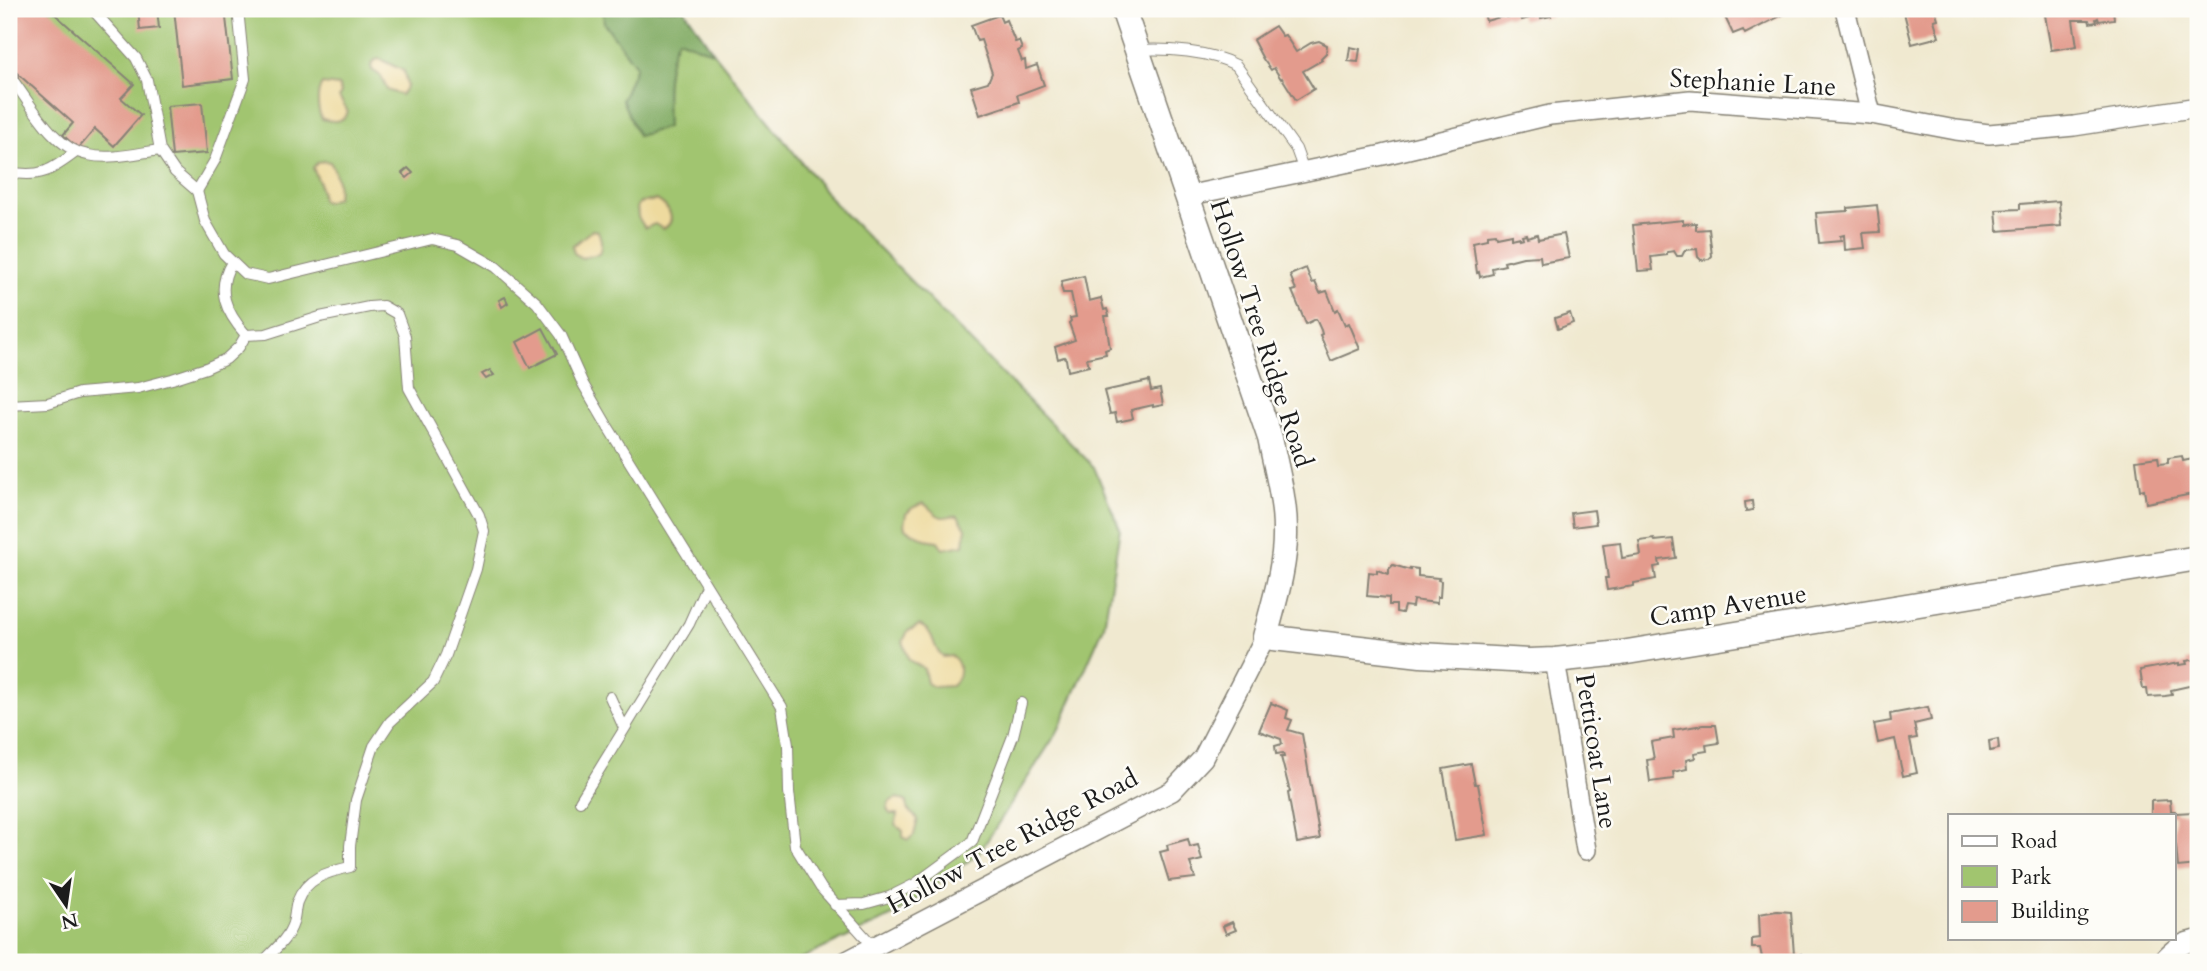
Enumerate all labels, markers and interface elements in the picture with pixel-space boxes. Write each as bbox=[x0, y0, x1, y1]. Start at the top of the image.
street label: Stephanie Lane bbox=[1669, 61, 1837, 104]
street label: Hollow Tree Ridge Road bbox=[1202, 195, 1321, 472]
street label: Camp Avenue bbox=[1647, 576, 1809, 635]
street label: Petticoat Lane bbox=[1567, 671, 1626, 831]
street label: Hollow Tree Ridge Road bbox=[881, 760, 1144, 923]
legend bbox=[1948, 814, 2176, 940]
text: Road bbox=[2011, 827, 2057, 856]
text: Park bbox=[2011, 863, 2052, 892]
north arrow bbox=[32, 870, 102, 940]
text: Building bbox=[2011, 897, 2089, 926]
text: N bbox=[58, 906, 81, 935]

